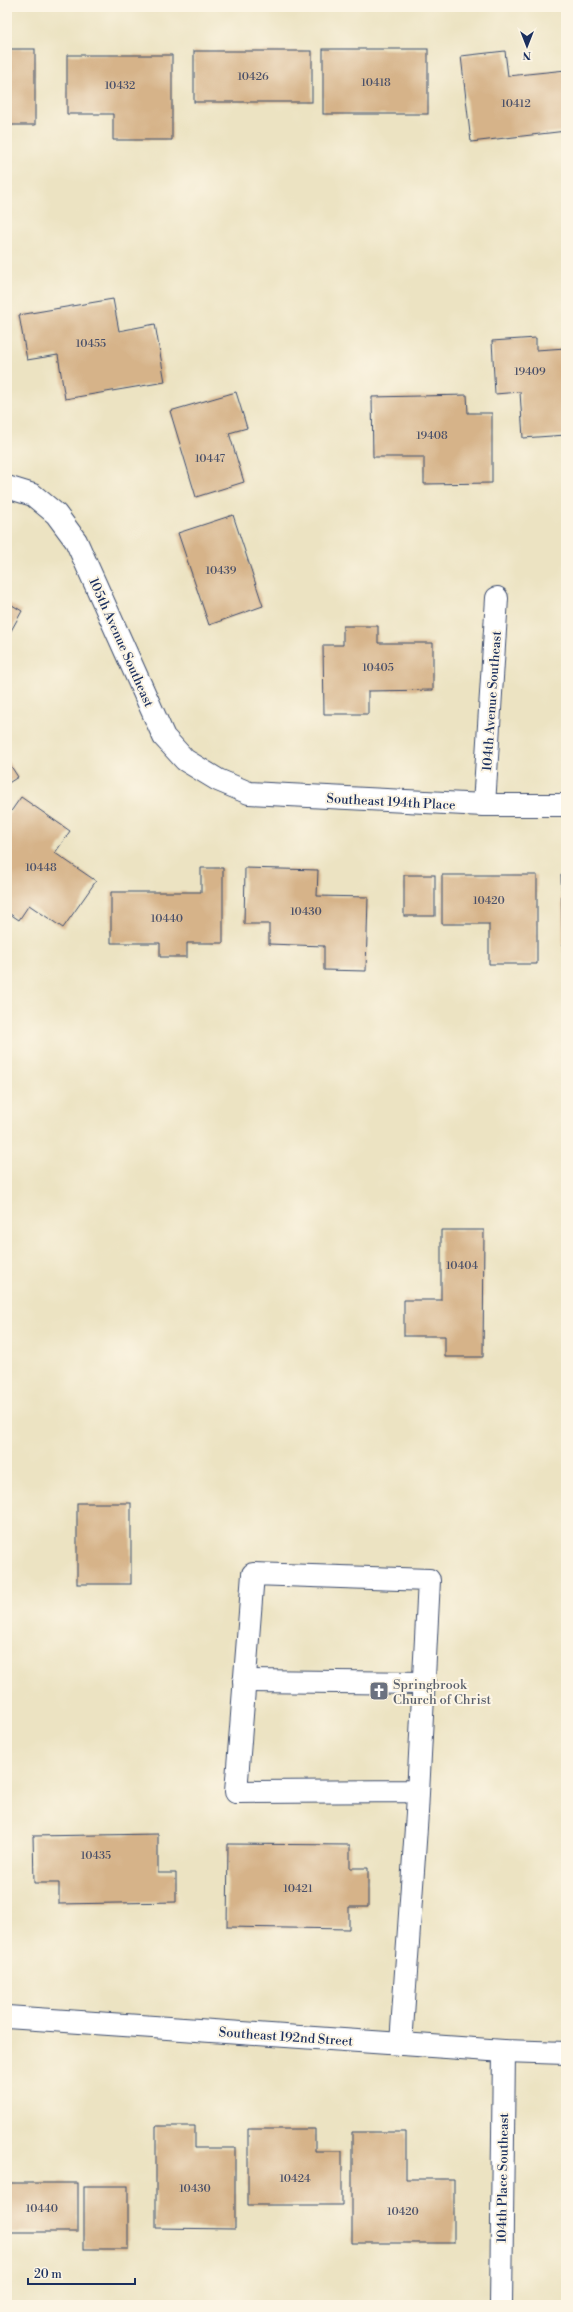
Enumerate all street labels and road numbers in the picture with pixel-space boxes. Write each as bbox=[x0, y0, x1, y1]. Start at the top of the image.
street label: 105th Avenue Southeast bbox=[85, 575, 157, 710]
street label: 104th Avenue Southeast bbox=[479, 630, 505, 772]
street label: Southeast 194th Place bbox=[326, 791, 456, 813]
street label: Southeast 192nd Street bbox=[218, 2024, 354, 2050]
street label: 104th Place Southeast bbox=[494, 2112, 512, 2243]

